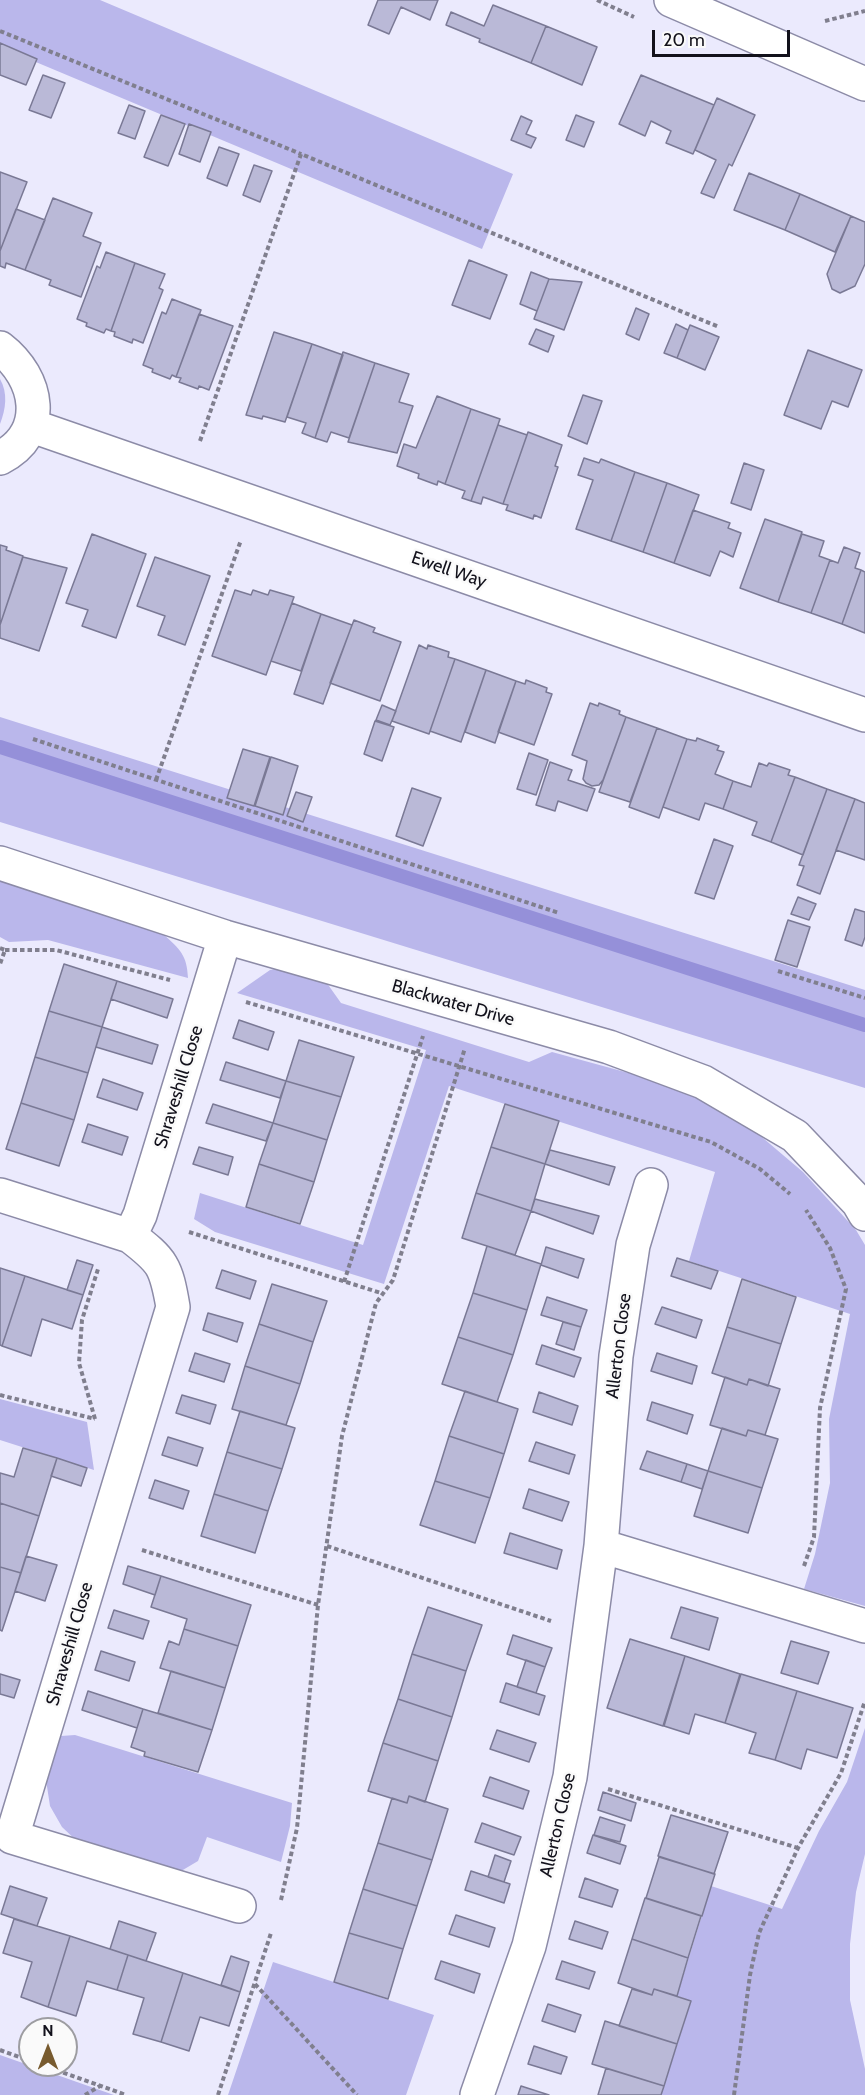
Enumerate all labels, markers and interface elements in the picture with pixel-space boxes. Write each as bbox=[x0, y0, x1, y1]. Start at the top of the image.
scale bar bbox=[655, 18, 793, 56]
text: 20 m bbox=[663, 29, 705, 51]
street label: Ewell Way bbox=[409, 547, 489, 593]
street label: Blackwater Drive bbox=[389, 975, 517, 1031]
street label: Shraveshill Close bbox=[150, 1023, 208, 1151]
street label: Allerton Close bbox=[602, 1292, 636, 1400]
street label: Shraveshill Close bbox=[42, 1580, 98, 1708]
street label: Allerton Close bbox=[536, 1771, 580, 1879]
north arrow bbox=[18, 2017, 78, 2077]
text: N bbox=[42, 2021, 54, 2040]

